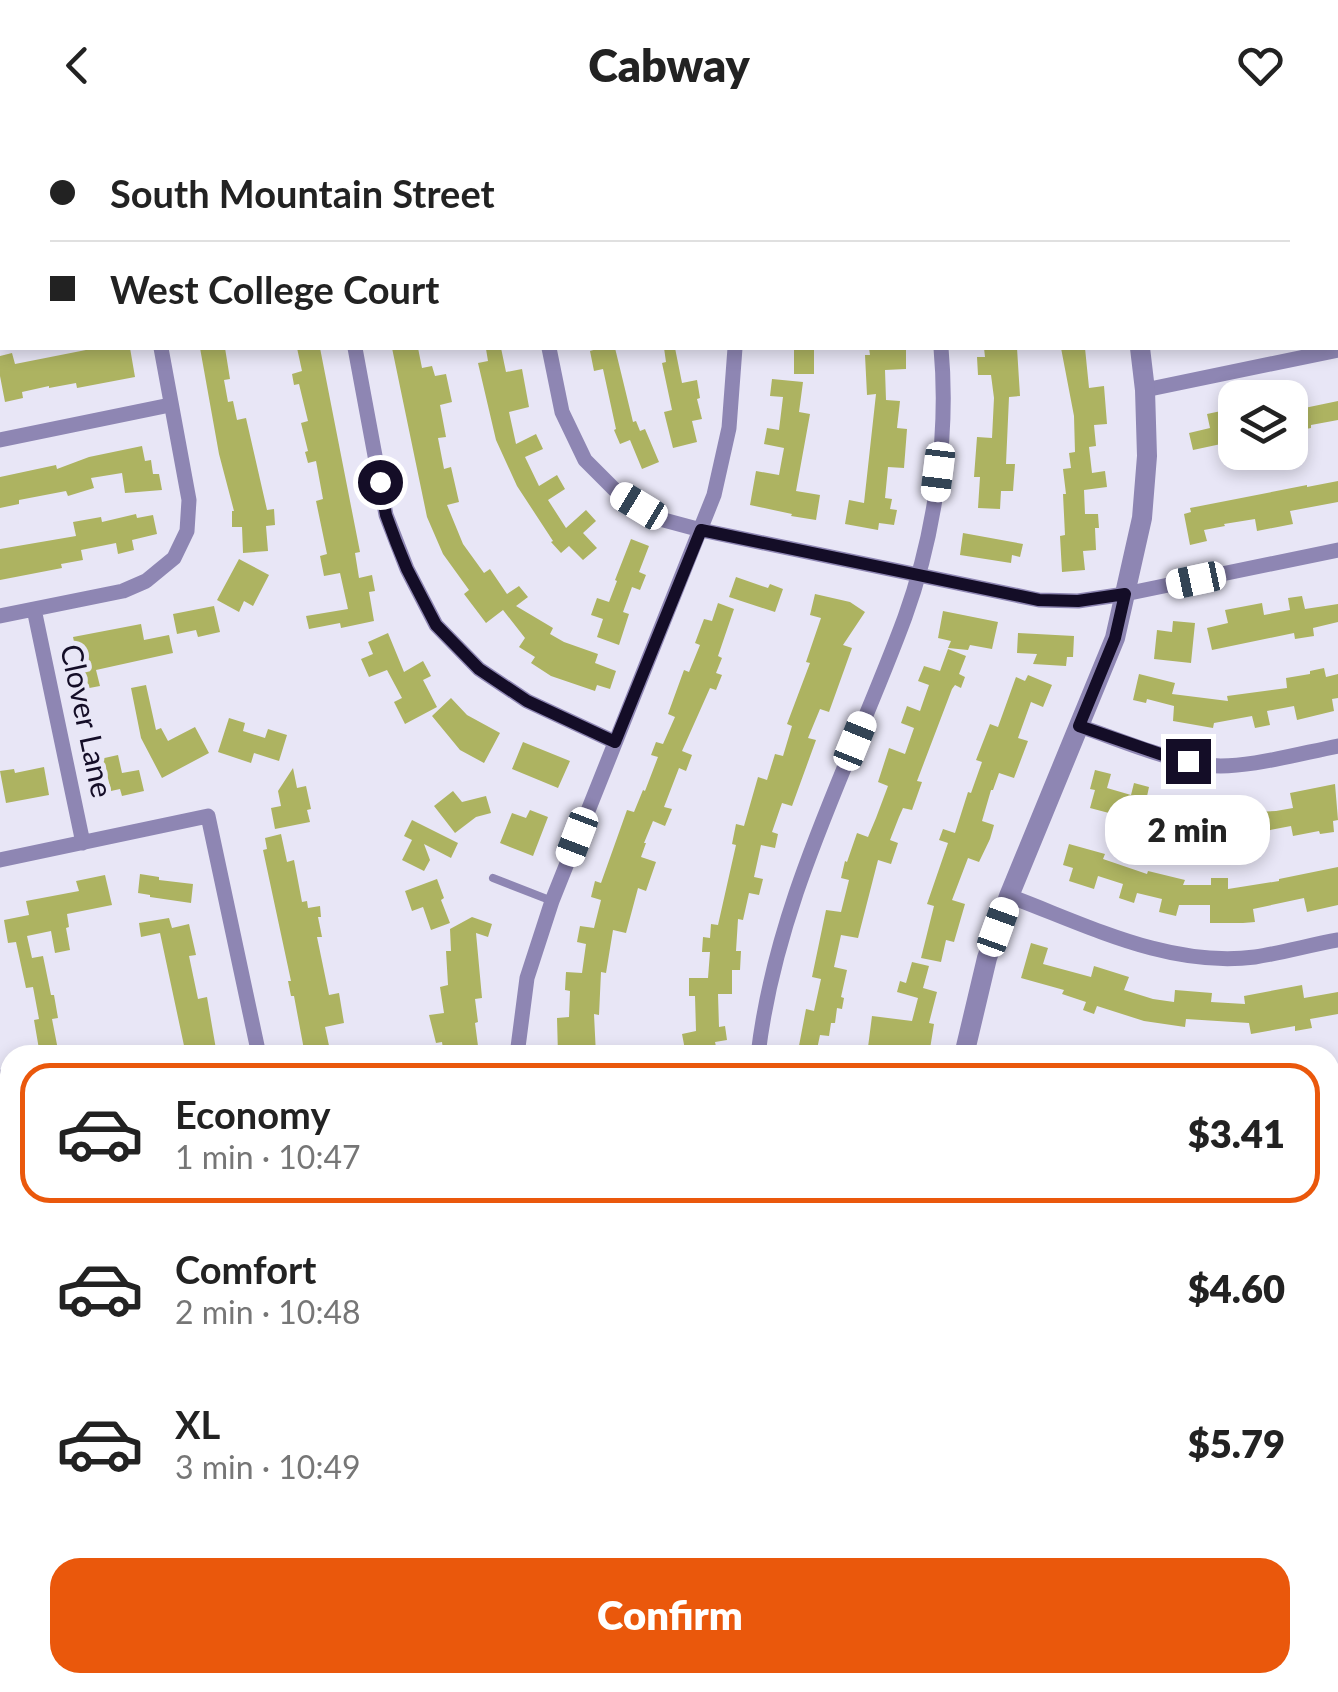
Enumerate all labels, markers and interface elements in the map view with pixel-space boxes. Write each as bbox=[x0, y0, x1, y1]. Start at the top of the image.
icon: back bbox=[50, 38, 105, 93]
text: Cabway bbox=[588, 38, 750, 92]
icon: heart bbox=[1233, 38, 1288, 93]
text: South Mountain Street bbox=[110, 170, 495, 216]
text: West College Court bbox=[110, 266, 439, 312]
map controls bbox=[1218, 380, 1308, 470]
button: layers bbox=[1218, 380, 1308, 470]
car bbox=[919, 440, 957, 504]
route start bbox=[358, 460, 403, 505]
car bbox=[606, 478, 672, 534]
car bbox=[1164, 559, 1228, 601]
street label: Clover Lane bbox=[54, 641, 122, 800]
car bbox=[830, 708, 880, 774]
route end bbox=[1166, 739, 1211, 784]
callout: 2 min bbox=[1106, 796, 1270, 866]
car bbox=[552, 804, 602, 870]
text: 2 min bbox=[1148, 810, 1227, 849]
car bbox=[974, 894, 1022, 960]
icon: car bbox=[55, 1088, 145, 1178]
text: Economy bbox=[175, 1091, 330, 1137]
text: $3.41 bbox=[1188, 1110, 1285, 1156]
text: 1 min · 10:47 bbox=[175, 1137, 361, 1176]
icon: car bbox=[55, 1243, 145, 1333]
text: Comfort bbox=[175, 1246, 316, 1292]
text: $4.60 bbox=[1188, 1265, 1285, 1311]
text: 2 min · 10:48 bbox=[175, 1292, 361, 1331]
icon: car bbox=[55, 1398, 145, 1488]
text: XL bbox=[175, 1401, 220, 1447]
text: $5.79 bbox=[1188, 1420, 1285, 1466]
text: 3 min · 10:49 bbox=[175, 1447, 361, 1486]
button: Confirm bbox=[50, 1558, 1290, 1673]

